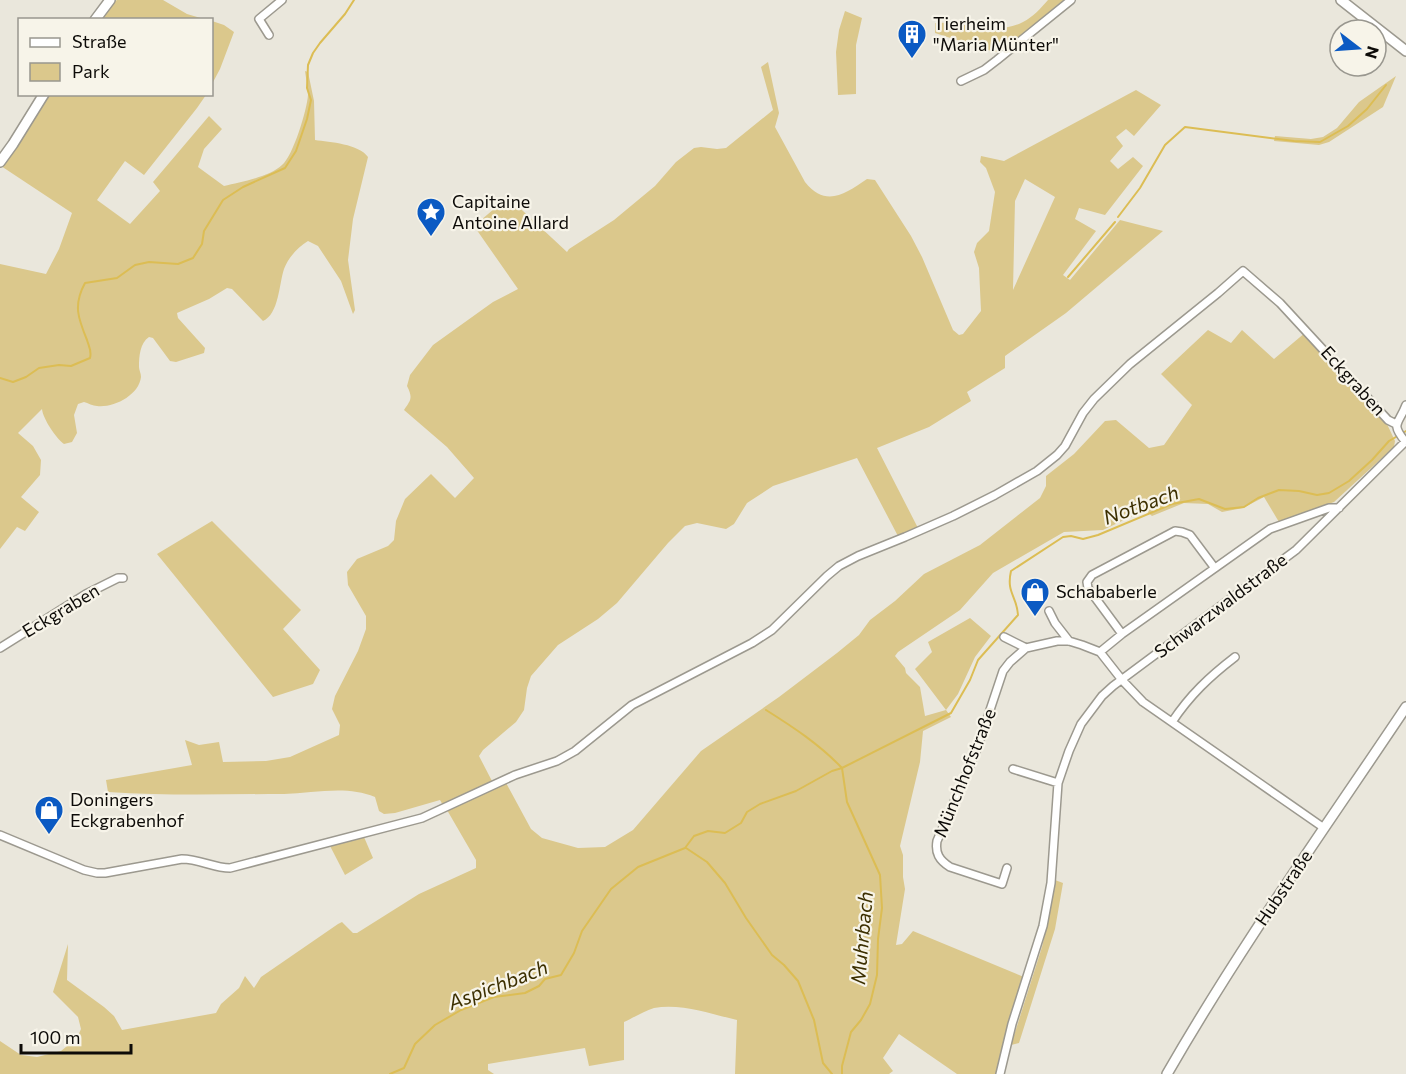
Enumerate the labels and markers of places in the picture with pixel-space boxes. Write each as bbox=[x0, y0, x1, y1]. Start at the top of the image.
place label: Tierheim "Maria Münter" bbox=[933, 12, 1059, 55]
building icon: Tierheim "Maria Münter" bbox=[896, 18, 928, 60]
place label: Capitaine Antoine Allard bbox=[452, 190, 569, 233]
place icon: Capitaine Antoine Allard bbox=[415, 196, 447, 238]
shop icon: Schababerle bbox=[1019, 576, 1051, 618]
place label: Schababerle bbox=[1056, 580, 1157, 602]
place label: Doningers Eckgrabenhof bbox=[70, 788, 185, 831]
shop icon: Doningers Eckgrabenhof bbox=[33, 794, 65, 836]

